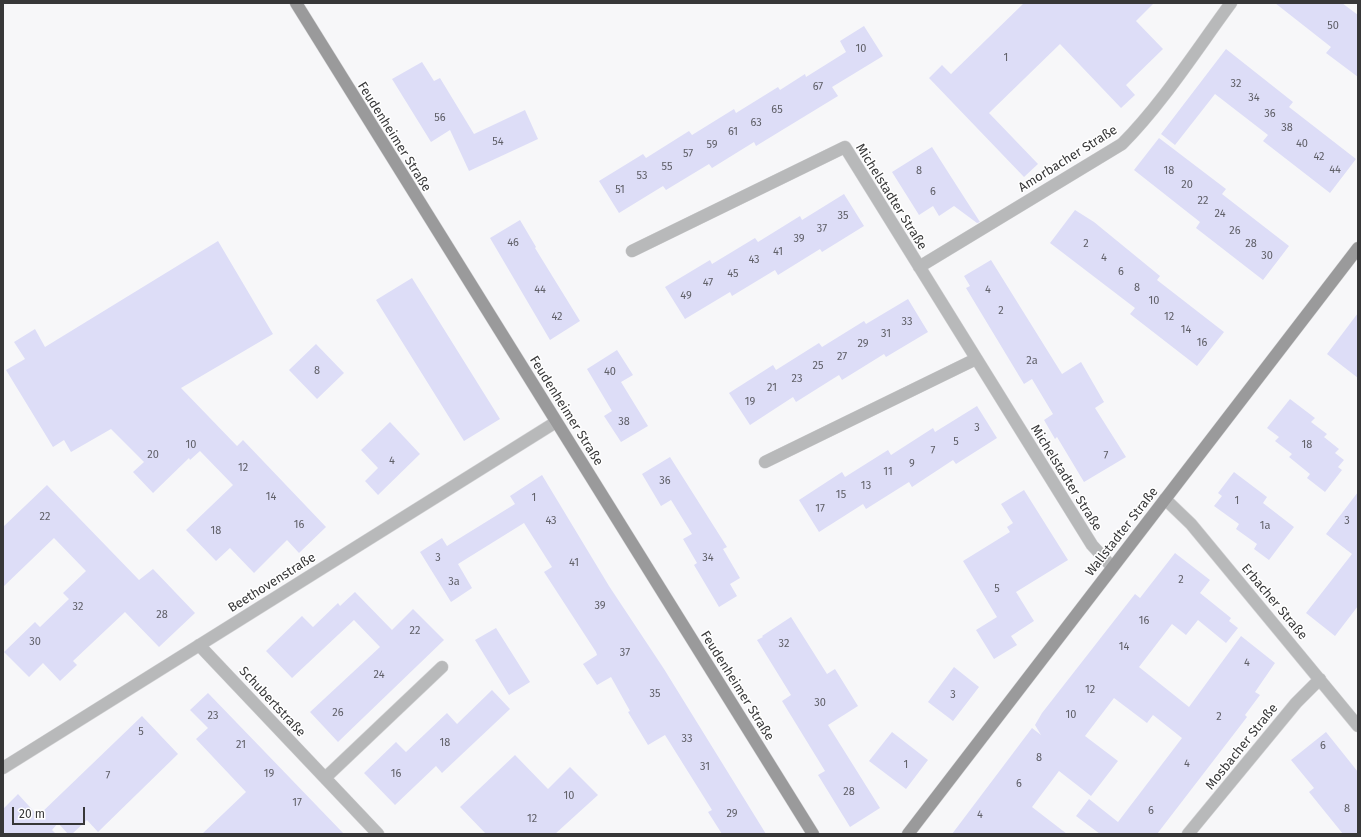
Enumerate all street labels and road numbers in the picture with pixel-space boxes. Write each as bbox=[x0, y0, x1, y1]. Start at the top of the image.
street label: Feudenheimer Straße bbox=[354, 79, 434, 195]
street label: Amorbacher Straße bbox=[1016, 122, 1120, 196]
street label: Michelstadter Straße bbox=[852, 141, 930, 253]
street label: Feudenheimer Straße bbox=[526, 353, 606, 469]
street label: Michelstadter Straße bbox=[1027, 422, 1105, 534]
street label: Wallstadter Straße bbox=[1082, 484, 1162, 580]
street label: Beethovenstraße bbox=[225, 550, 319, 616]
street label: Erbacher Straße bbox=[1238, 561, 1310, 643]
street label: Feudenheimer Straße bbox=[697, 628, 777, 744]
street label: Schubertstraße bbox=[236, 664, 308, 740]
street label: Mosbacher Straße bbox=[1203, 701, 1281, 793]

